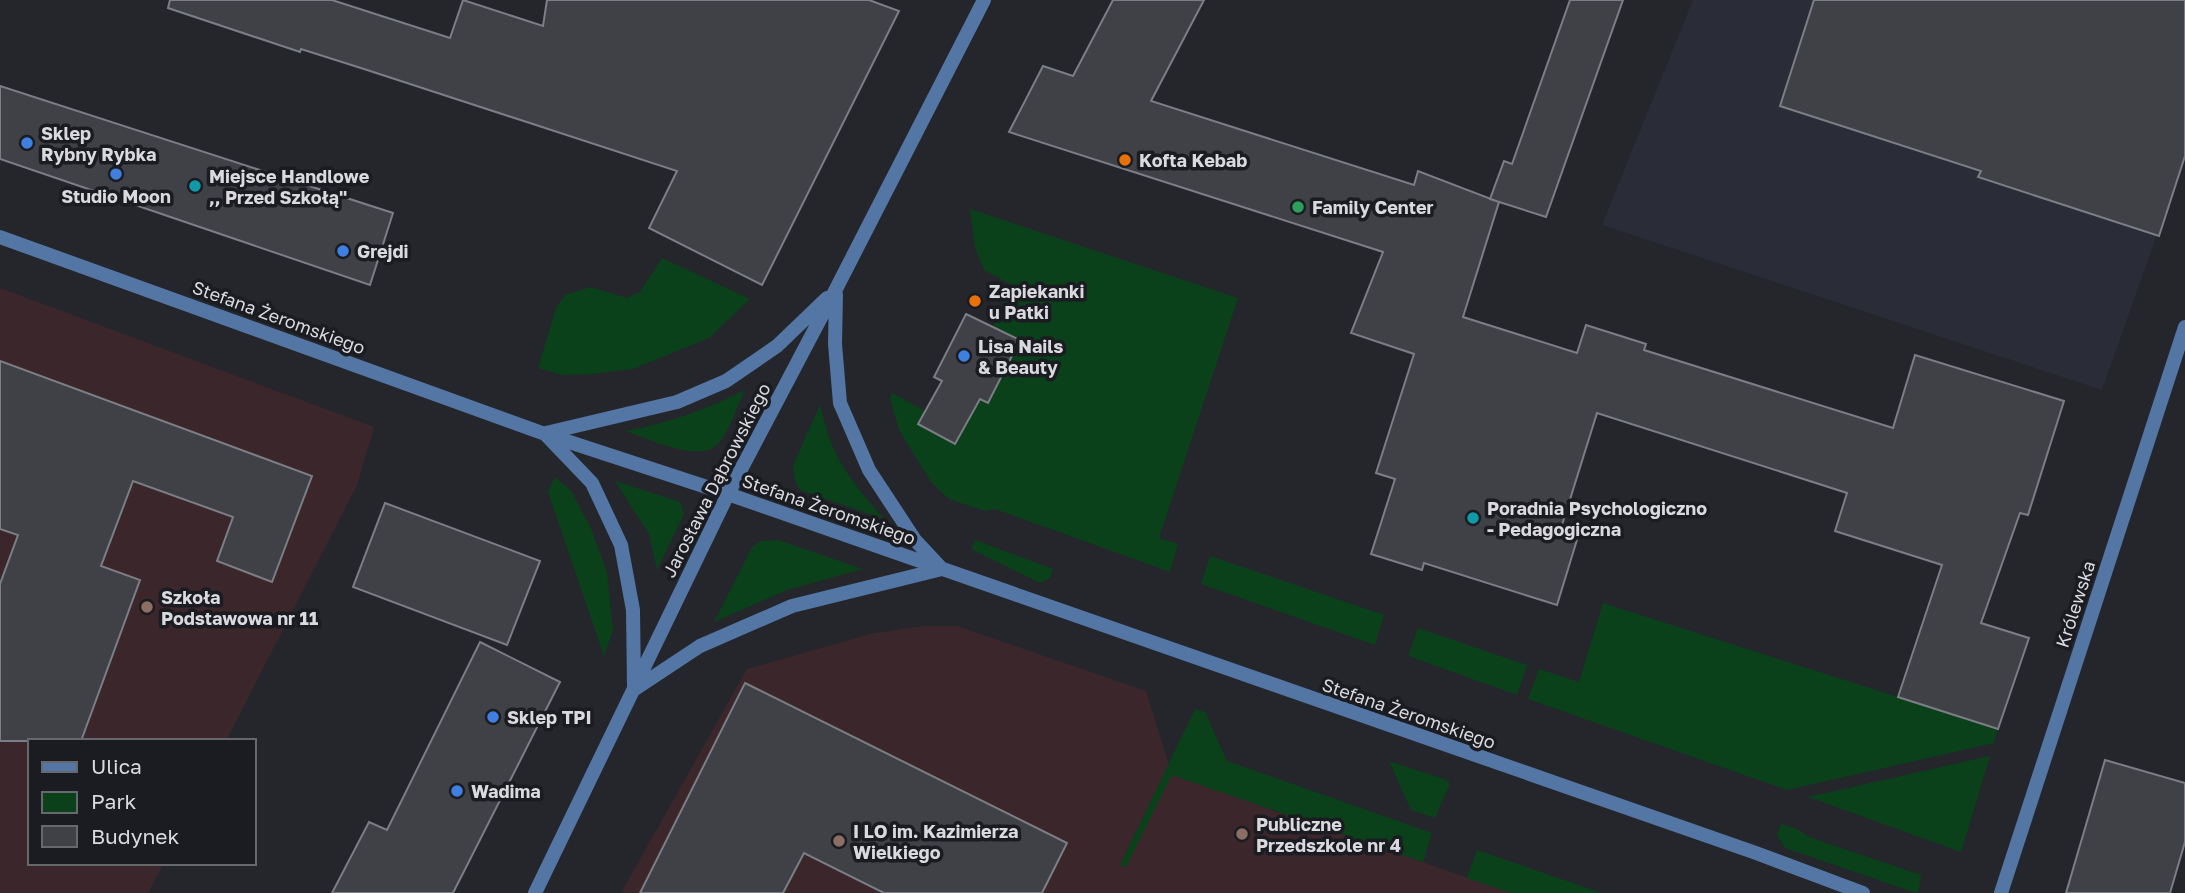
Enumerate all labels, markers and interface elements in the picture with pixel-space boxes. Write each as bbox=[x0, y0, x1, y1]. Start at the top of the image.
place label: Sklep Rybny Rybka bbox=[41, 122, 156, 165]
marker: Sklep Rybny Rybka bbox=[19, 135, 35, 151]
place label: Kofta Kebab bbox=[1139, 149, 1247, 171]
marker: Kofta Kebab bbox=[1117, 152, 1133, 168]
place label: Miejsce Handlowe ,, Przed Szkołą" bbox=[209, 165, 370, 208]
marker: Studio Moon bbox=[108, 166, 124, 182]
marker: Miejsce Handlowe ,, Przed Szkołą" bbox=[187, 178, 203, 194]
place label: Studio Moon bbox=[61, 185, 171, 207]
place label: Family Center bbox=[1312, 196, 1434, 218]
marker: Family Center bbox=[1290, 199, 1306, 215]
place label: Grejdi bbox=[357, 240, 409, 262]
marker: Grejdi bbox=[335, 243, 351, 259]
street label: Stefana Żeromskiego bbox=[190, 276, 368, 358]
place label: Zapiekanki u Patki bbox=[989, 280, 1084, 323]
marker: Zapiekanki u Patki bbox=[967, 293, 983, 309]
place label: Lisa Nails & Beauty bbox=[978, 335, 1063, 378]
marker: Lisa Nails & Beauty bbox=[956, 348, 972, 364]
street label: Jarosława Dąbrowskiego bbox=[657, 379, 775, 581]
street label: Stefana Żeromskiego bbox=[739, 469, 919, 549]
place label: Poradnia Psychologiczno - Pedagogiczna bbox=[1487, 497, 1707, 540]
marker: Poradnia Psychologiczno - Pedagogiczna bbox=[1465, 510, 1481, 526]
street label: Królewska bbox=[2051, 558, 2099, 650]
place label: Szkoła Podstawowa nr 11 bbox=[161, 586, 318, 629]
marker: Szkoła Podstawowa nr 11 bbox=[139, 599, 155, 615]
street label: Stefana Żeromskiego bbox=[1319, 673, 1499, 753]
place label: Sklep TPI bbox=[507, 706, 592, 728]
marker: Sklep TPI bbox=[485, 709, 501, 725]
legend bbox=[28, 739, 256, 865]
text: Ulica bbox=[91, 753, 142, 779]
place label: Wadima bbox=[471, 780, 541, 802]
marker: Wadima bbox=[449, 783, 465, 799]
text: Park bbox=[91, 788, 137, 814]
place label: Publiczne Przedszkole nr 4 bbox=[1256, 813, 1401, 856]
place label: I LO im. Kazimierza Wielkiego bbox=[853, 820, 1019, 863]
text: Budynek bbox=[91, 823, 180, 849]
marker: Publiczne Przedszkole nr 4 bbox=[1234, 826, 1250, 842]
marker: I LO im. Kazimierza Wielkiego bbox=[831, 833, 847, 849]

